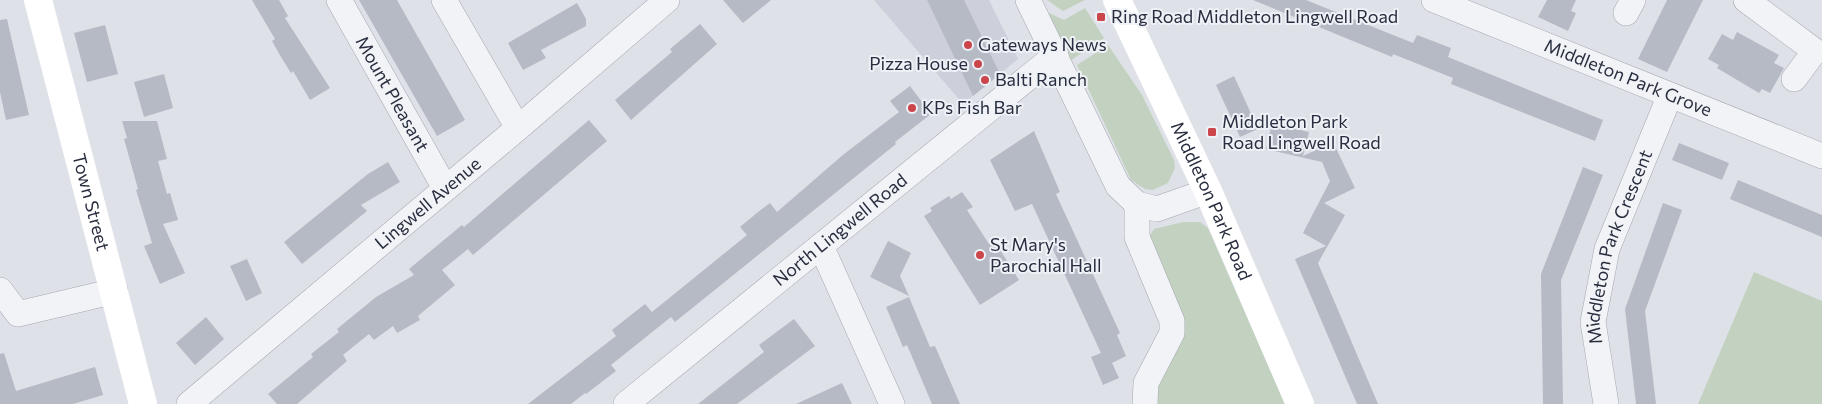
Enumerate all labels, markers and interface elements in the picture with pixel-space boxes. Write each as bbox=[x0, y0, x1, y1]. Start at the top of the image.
place label: Ring Road Middleton Lingwell Road bbox=[1111, 5, 1398, 27]
marker: Ring Road Middleton Lingwell Road bbox=[1095, 11, 1107, 23]
street label: Mount Pleasant bbox=[352, 32, 434, 155]
place label: Gateways News bbox=[978, 33, 1107, 55]
street label: Middleton Park Grove bbox=[1541, 34, 1715, 121]
marker: Gateways News bbox=[962, 39, 974, 51]
place label: Pizza House bbox=[869, 52, 968, 74]
marker: Pizza House bbox=[972, 58, 984, 70]
place label: Balti Ranch bbox=[995, 68, 1087, 90]
marker: Balti Ranch bbox=[979, 74, 991, 86]
place label: KPs Fish Bar bbox=[922, 96, 1022, 118]
marker: KPs Fish Bar bbox=[906, 102, 918, 114]
place label: Middleton Park Road Lingwell Road bbox=[1222, 110, 1381, 153]
street label: Middleton Park Road bbox=[1167, 118, 1257, 283]
marker: Middleton Park Road Lingwell Road bbox=[1206, 126, 1218, 138]
street label: Middleton Park Crescent bbox=[1581, 146, 1656, 346]
street label: Town Street bbox=[68, 151, 115, 253]
street label: Lingwell Avenue bbox=[370, 152, 485, 253]
street label: North Lingwell Road bbox=[768, 168, 911, 290]
place label: St Mary's Parochial Hall bbox=[990, 233, 1102, 276]
marker: St Mary's Parochial Hall bbox=[974, 249, 986, 261]

